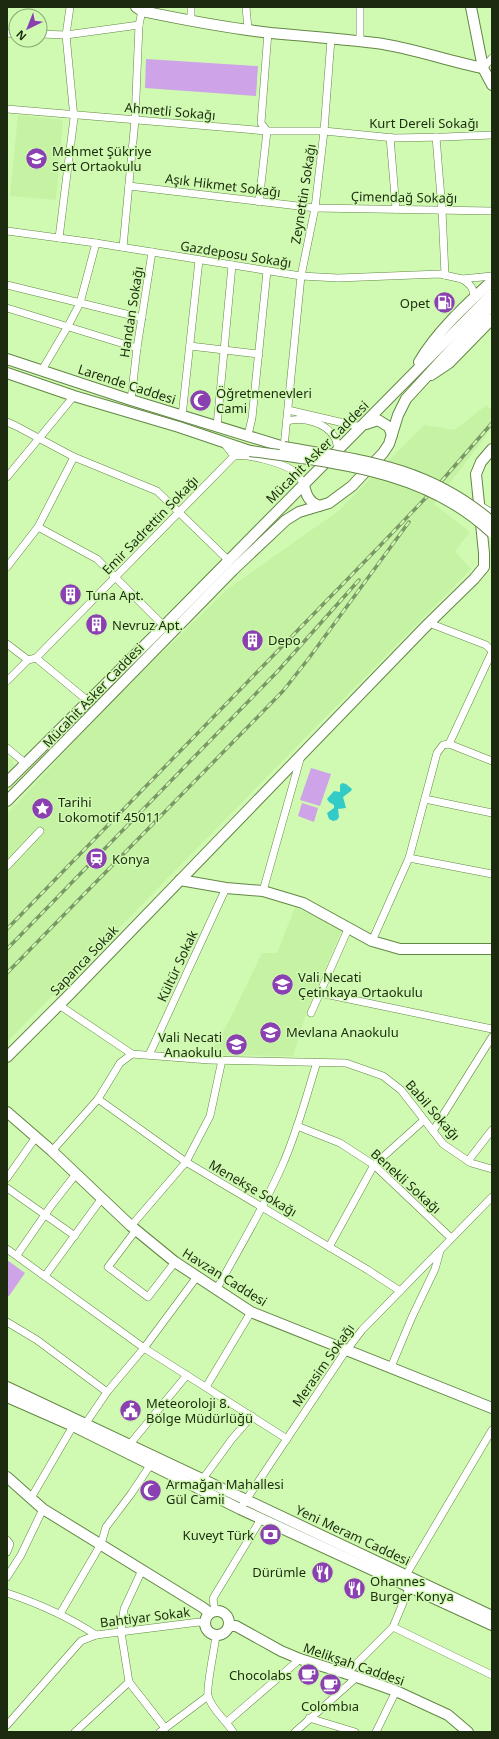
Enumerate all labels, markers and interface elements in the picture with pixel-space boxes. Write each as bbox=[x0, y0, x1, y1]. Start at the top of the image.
north arrow bbox=[8, 8, 48, 48]
text: N bbox=[12, 27, 29, 44]
street label: Ahmetli Sokağı bbox=[124, 98, 216, 124]
street label: Kurt Dereli Sokağı bbox=[369, 114, 479, 132]
place label: Mehmet Şükriye Sert Ortaokulu bbox=[52, 142, 152, 175]
street label: Zeynettin Sokağı bbox=[286, 143, 320, 245]
school or university icon: Mehmet Şükriye Sert Ortaokulu bbox=[24, 145, 50, 171]
street label: Aşık Hikmet Sokağı bbox=[164, 169, 282, 201]
street label: Çimendağ Sokağı bbox=[351, 187, 457, 207]
street label: Gazdeposu Sokağı bbox=[179, 236, 293, 272]
street label: Handan Sokağı bbox=[115, 265, 147, 359]
fuel station icon: Opet bbox=[432, 290, 458, 316]
place label: Opet bbox=[400, 294, 430, 312]
street label: Larende Caddesi bbox=[76, 360, 178, 408]
place label: Öğretmenevleri Cami bbox=[216, 384, 312, 417]
mosque icon: Öğretmenevleri Cami bbox=[187, 387, 213, 413]
street label: Mücahit Asker Caddesi bbox=[262, 397, 372, 507]
street label: Emir Sadrettin Sokağı bbox=[98, 472, 202, 578]
building icon: Tuna Apt. bbox=[58, 582, 84, 608]
place label: Tuna Apt. bbox=[86, 586, 144, 604]
building icon: Nevruz Apt. bbox=[84, 612, 110, 638]
place label: Nevruz Apt. bbox=[112, 616, 183, 634]
building icon: Depo bbox=[240, 627, 266, 653]
place label: Depo bbox=[268, 631, 301, 649]
street label: Mücahit Asker Caddesi bbox=[38, 639, 148, 751]
place label: Tarihi Lokomotif 45011 bbox=[58, 793, 161, 826]
place icon: Tarihi Lokomotif 45011 bbox=[30, 796, 56, 822]
station icon: Konya bbox=[83, 846, 109, 872]
place label: Konya bbox=[112, 850, 150, 868]
street label: Sapanca Sokak bbox=[46, 921, 122, 999]
street label: Kültür Sokak bbox=[153, 927, 201, 1005]
place label: Vali Necati Çetinkaya Ortaokulu bbox=[298, 968, 423, 1001]
school or university icon: Vali Necati Çetinkaya Ortaokulu bbox=[270, 971, 296, 997]
school or university icon: Mevlana Anaokulu bbox=[258, 1019, 284, 1045]
place label: Mevlana Anaokulu bbox=[286, 1023, 399, 1041]
place label: Vali Necati Anaokulu bbox=[158, 1028, 222, 1061]
school or university icon: Vali Necati Anaokulu bbox=[224, 1031, 250, 1057]
street label: Babil Sokağı bbox=[402, 1076, 464, 1144]
street label: Benekli Sokağı bbox=[367, 1145, 445, 1217]
street label: Menekşe Sokağı bbox=[206, 1155, 300, 1221]
street label: Havzan Caddesi bbox=[179, 1244, 271, 1310]
street label: Merasim Sokağı bbox=[288, 1320, 358, 1410]
place label: Meteoroloji 8. Bölge Müdürlüğü bbox=[146, 1394, 253, 1427]
public building icon: Meteoroloji 8. Bölge Müdürlüğü bbox=[118, 1397, 144, 1423]
place label: Armağan Mahallesi Gül Camii bbox=[166, 1475, 284, 1508]
mosque icon: Armağan Mahallesi Gül Camii bbox=[137, 1478, 163, 1504]
street label: Yeni Meram Caddesi bbox=[293, 1501, 413, 1569]
bank icon: Kuveyt Türk bbox=[257, 1522, 283, 1548]
place label: Kuveyt Türk bbox=[183, 1526, 254, 1544]
restaurant icon: Dürümle bbox=[309, 1559, 335, 1585]
place label: Dürümle bbox=[252, 1563, 306, 1581]
place label: Ohannes Burger Konya bbox=[370, 1572, 454, 1605]
restaurant icon: Ohannes Burger Konya bbox=[342, 1575, 368, 1601]
street label: Bahtiyar Sokak bbox=[99, 1603, 191, 1631]
street label: Melikşah Caddesi bbox=[301, 1638, 407, 1690]
cafe icon: Chocolabs bbox=[295, 1662, 321, 1688]
place label: Chocolabs bbox=[229, 1666, 292, 1684]
cafe icon: Colombıa bbox=[317, 1671, 343, 1697]
place label: Colombıa bbox=[301, 1697, 359, 1715]

